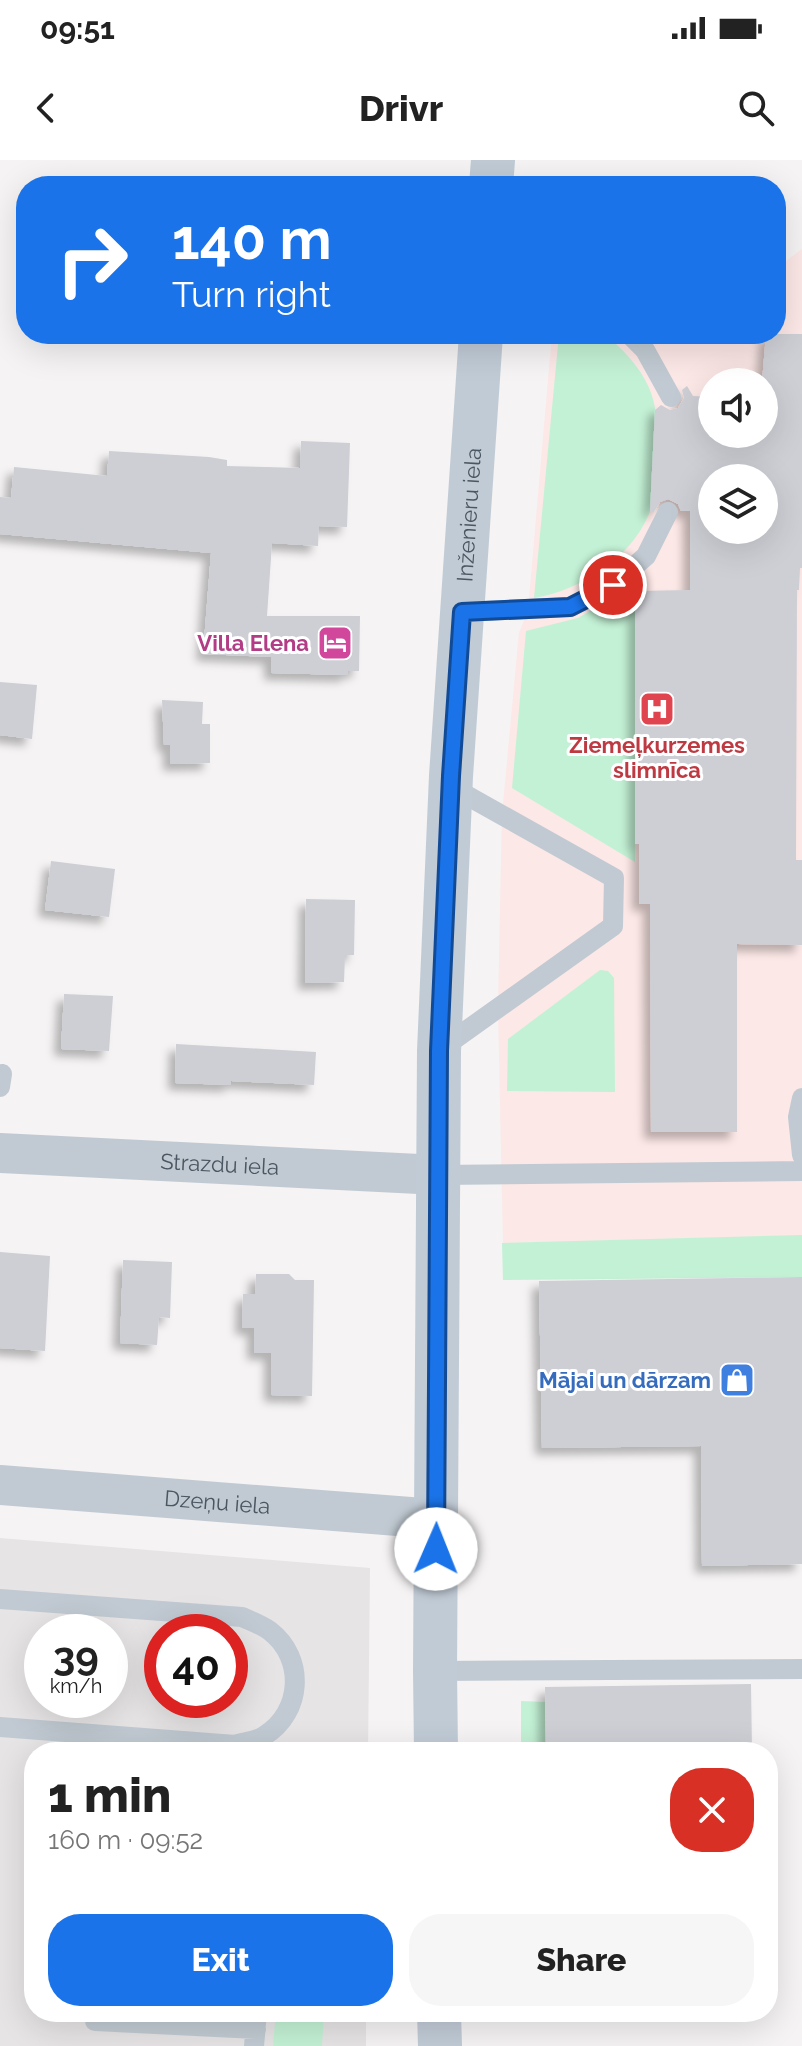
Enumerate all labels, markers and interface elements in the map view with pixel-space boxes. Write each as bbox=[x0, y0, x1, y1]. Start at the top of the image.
text: 09:51 bbox=[40, 11, 115, 46]
icon: back bbox=[24, 86, 68, 130]
icon: search bbox=[734, 86, 778, 130]
text: Drivr bbox=[359, 87, 443, 129]
text: 140 m bbox=[172, 206, 332, 272]
icon: right bbox=[40, 208, 144, 312]
text: Turn right bbox=[172, 273, 331, 315]
map controls bbox=[698, 368, 778, 544]
button: sound bbox=[698, 368, 778, 448]
street label: Inženieru iela bbox=[451, 447, 486, 583]
button: layers bbox=[698, 464, 778, 544]
pin bbox=[579, 551, 647, 619]
icon: arrive bbox=[591, 563, 635, 607]
hotel icon: Villa Elena bbox=[316, 624, 354, 662]
place label: Villa Elena bbox=[197, 630, 309, 656]
hospital icon: Ziemeļkurzemes slimnīca bbox=[638, 690, 676, 728]
place label: Ziemeļkurzemes slimnīca bbox=[569, 732, 745, 783]
street label: Strazdu iela bbox=[160, 1148, 280, 1180]
shop icon: Mājai un dārzam bbox=[718, 1361, 756, 1399]
place label: Mājai un dārzam bbox=[539, 1367, 711, 1393]
street label: Dzeņu iela bbox=[163, 1485, 271, 1519]
position arrow bbox=[394, 1507, 478, 1591]
speed limit sign: 40 bbox=[144, 1614, 248, 1718]
text: 39 bbox=[53, 1632, 99, 1679]
text: km/h bbox=[50, 1674, 102, 1698]
text: 1 min bbox=[48, 1767, 171, 1823]
button: close bbox=[670, 1768, 754, 1852]
text: 160 m · 09:52 bbox=[48, 1825, 203, 1855]
button: Exit bbox=[48, 1914, 393, 2006]
button: Share bbox=[409, 1914, 754, 2006]

